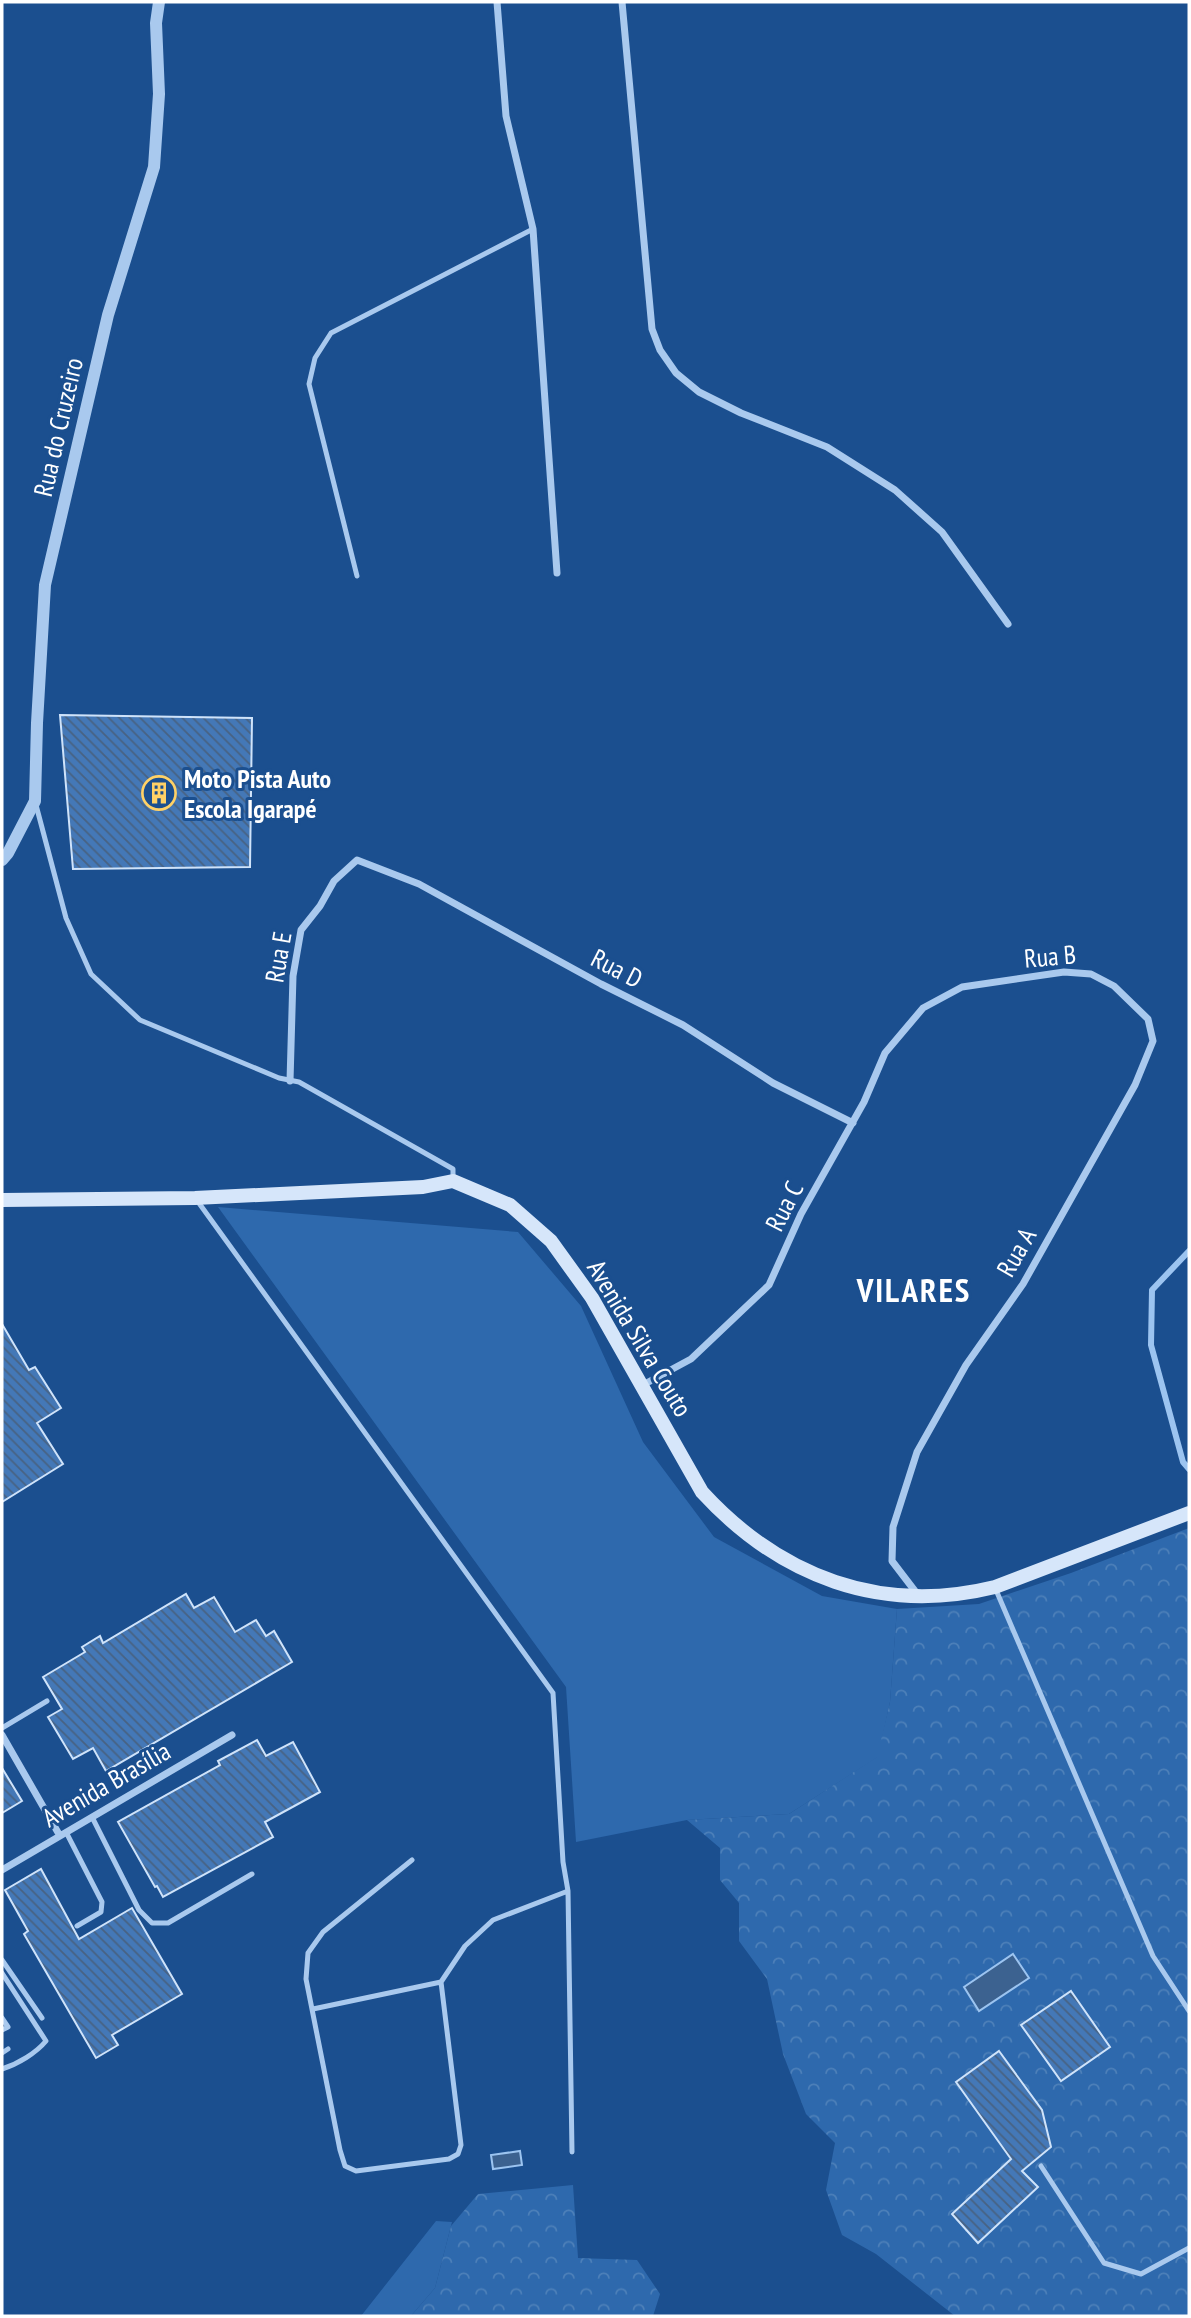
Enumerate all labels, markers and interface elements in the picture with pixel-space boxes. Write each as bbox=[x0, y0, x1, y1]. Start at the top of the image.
street label: Rua do Cruzeiro bbox=[26, 354, 90, 500]
place label: Moto Pista Auto Escola Igarapé bbox=[184, 762, 331, 825]
building icon: Moto Pista Auto Escola Igarapé bbox=[140, 774, 178, 812]
street label: Rua E bbox=[257, 929, 299, 985]
street label: Rua B bbox=[1023, 937, 1077, 975]
street label: Rua D bbox=[586, 941, 648, 995]
street label: Rua C bbox=[758, 1175, 810, 1236]
street label: Rua A bbox=[989, 1221, 1043, 1282]
street label: Avenida Silva Couto bbox=[580, 1254, 700, 1422]
district label: VILARES bbox=[856, 1268, 971, 1311]
street label: Avenida Brasília bbox=[36, 1734, 176, 1834]

